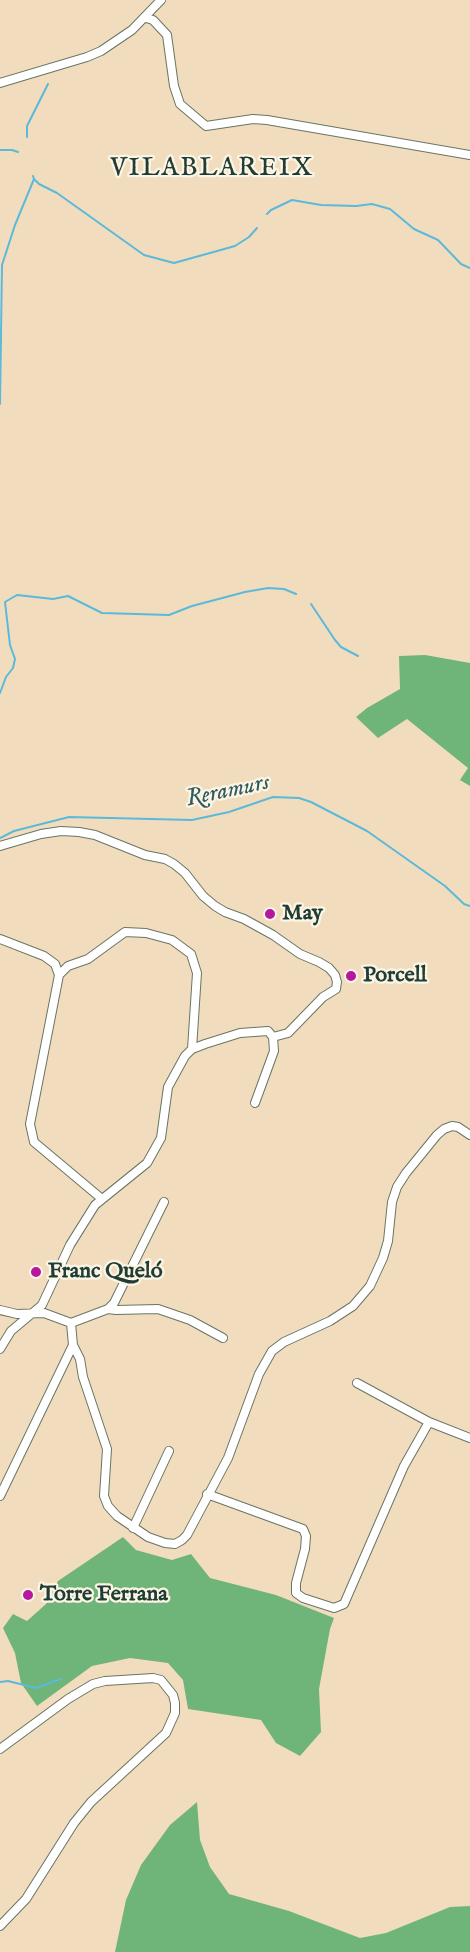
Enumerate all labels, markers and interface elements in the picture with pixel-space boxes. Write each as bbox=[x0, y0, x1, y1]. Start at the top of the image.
district label: VILABLAREIX bbox=[110, 154, 314, 186]
water label: Reramurs bbox=[184, 769, 272, 815]
place label: May bbox=[282, 901, 323, 927]
marker: May bbox=[263, 907, 277, 921]
place label: Porcell bbox=[363, 963, 427, 989]
marker: Porcell bbox=[344, 969, 358, 983]
place label: Franc Queló bbox=[48, 1259, 163, 1285]
marker: Franc Queló bbox=[29, 1265, 43, 1279]
place label: Torre Ferrana bbox=[40, 1582, 168, 1608]
marker: Torre Ferrana bbox=[21, 1588, 35, 1602]

